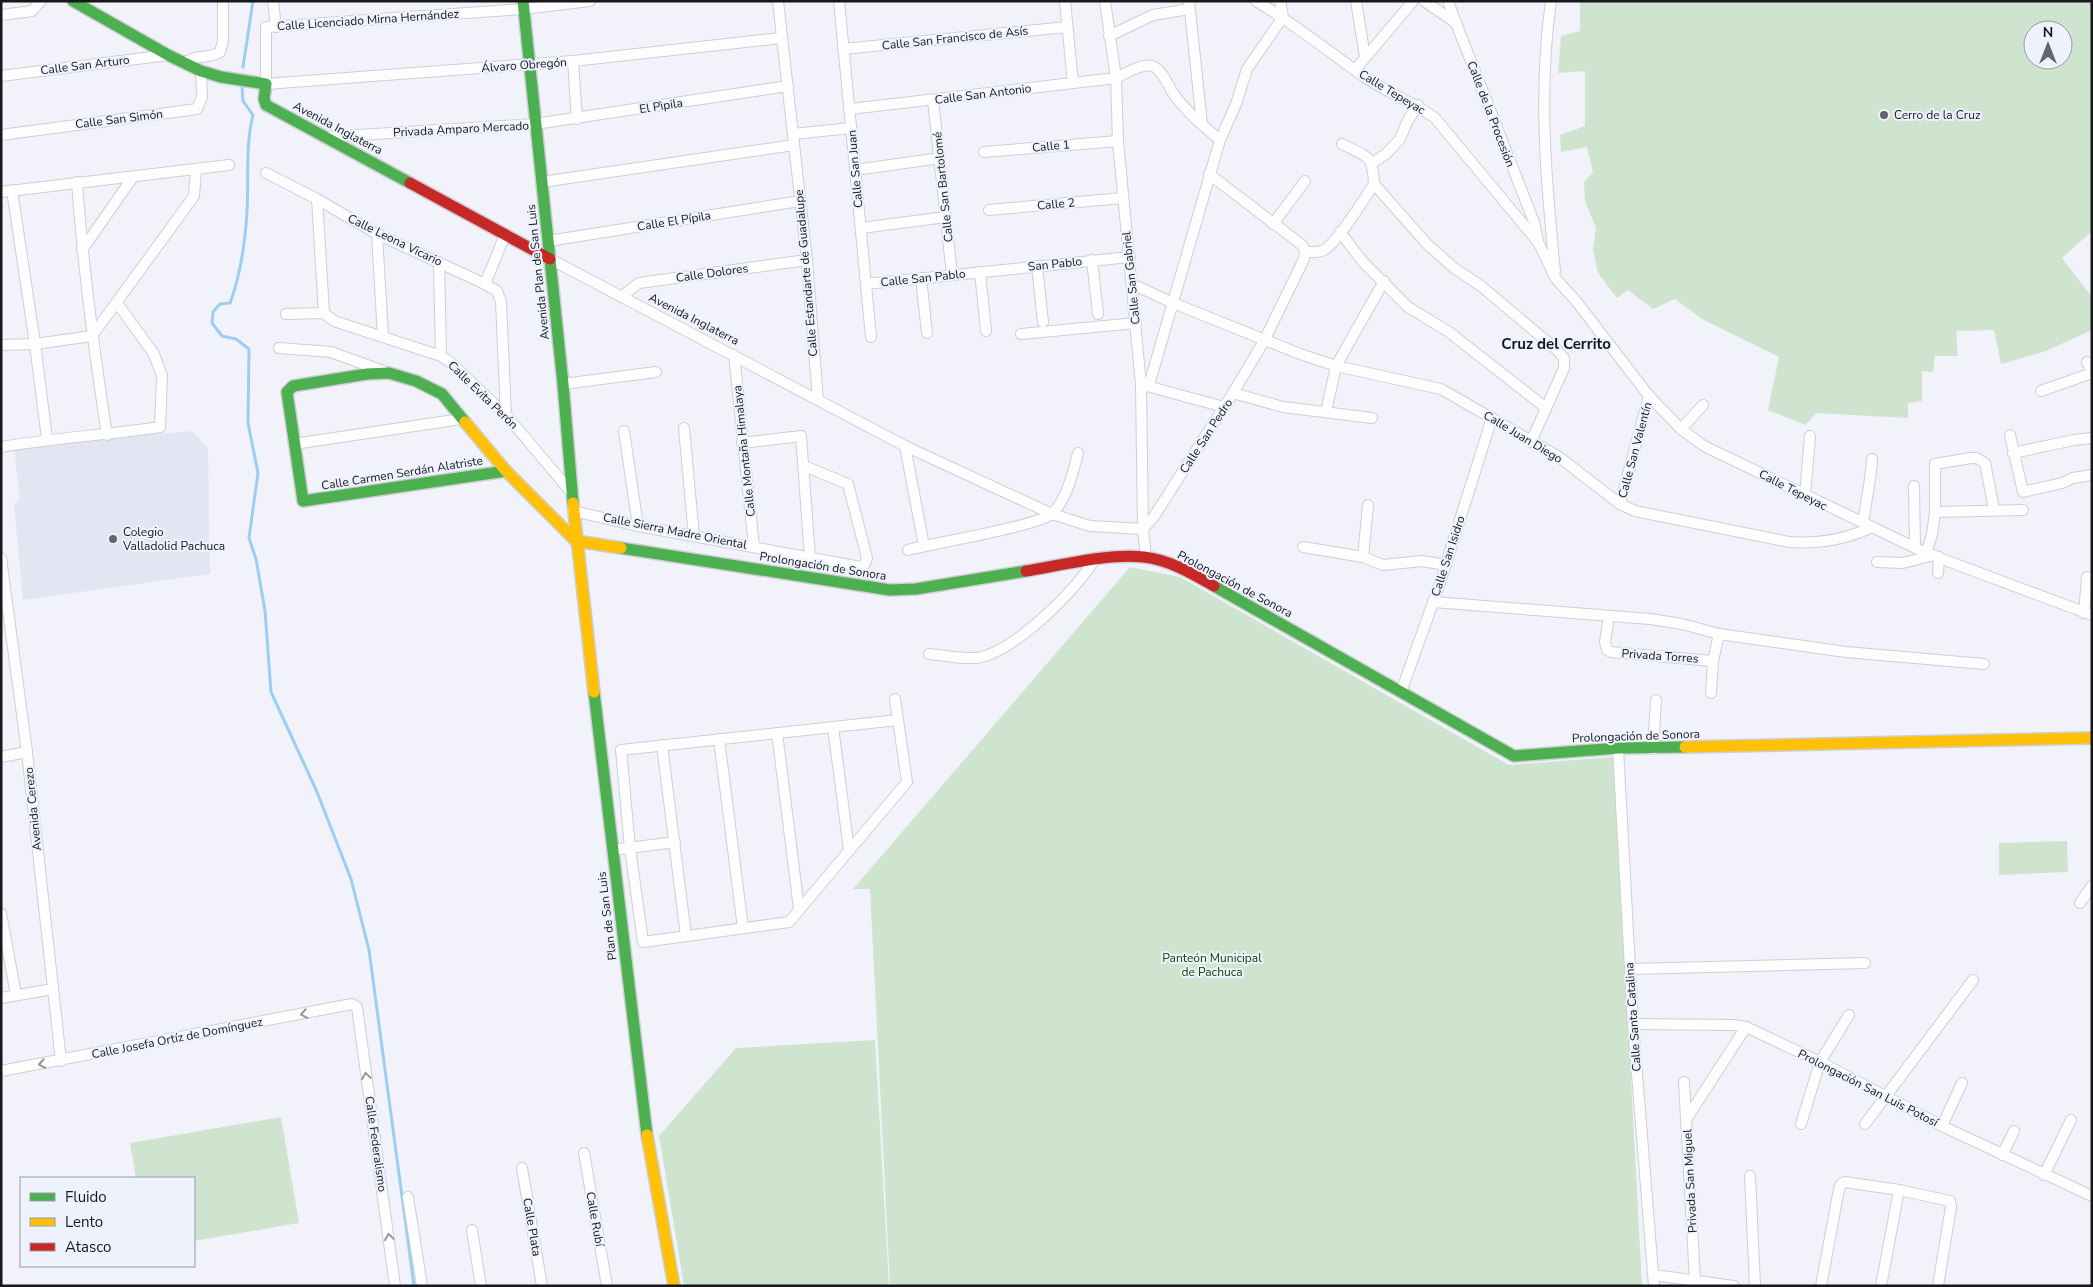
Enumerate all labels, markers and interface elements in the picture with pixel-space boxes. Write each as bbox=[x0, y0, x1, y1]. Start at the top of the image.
street label: Calle Licenciado Mirna Hernández bbox=[276, 6, 460, 34]
north arrow bbox=[2023, 20, 2073, 70]
street label: Calle San Francisco de Asís bbox=[881, 22, 1029, 54]
text: N bbox=[2043, 23, 2053, 42]
street label: Calle San Arturo bbox=[40, 52, 131, 78]
street label: Álvaro Obregón bbox=[481, 54, 567, 76]
street label: Calle de la Procesión bbox=[1463, 59, 1519, 169]
street label: Calle Tepeyac bbox=[1356, 66, 1429, 118]
street label: Calle San Antonio bbox=[934, 80, 1032, 108]
street label: El Pìpila bbox=[638, 95, 684, 117]
street label: Avenida Inglaterra bbox=[290, 98, 386, 158]
street label: Calle San Simón bbox=[74, 106, 164, 132]
place label: Cerro de la Cruz bbox=[1894, 107, 1981, 123]
marker: Cerro de la Cruz bbox=[1878, 109, 1890, 121]
street label: Privada Amparo Mercado bbox=[393, 117, 530, 141]
street label: Calle San Juan bbox=[844, 129, 866, 209]
street label: Calle San Bartolomé bbox=[929, 131, 957, 243]
street label: Calle 1 bbox=[1031, 136, 1071, 156]
street label: Calle Estandarte de Guadalupe bbox=[791, 189, 821, 357]
street label: Calle 2 bbox=[1036, 194, 1076, 214]
street label: Avenida Plan de San Luis bbox=[523, 203, 553, 341]
street label: Calle El Pípila bbox=[636, 207, 712, 235]
street label: Calle Leona Vicario bbox=[345, 210, 445, 270]
street label: Calle San Gabriel bbox=[1118, 230, 1144, 325]
street label: San Pablo bbox=[1027, 253, 1083, 275]
street label: Calle Dolores bbox=[675, 260, 749, 286]
street label: Calle San Pablo bbox=[880, 266, 967, 290]
street label: Avenida Inglaterra bbox=[646, 289, 742, 349]
district label: Cruz del Cerrito bbox=[1501, 334, 1611, 354]
street label: Calle Evita Perón bbox=[444, 357, 522, 433]
street label: Calle Montaña Himalaya bbox=[729, 384, 759, 518]
street label: Calle San Pedro bbox=[1176, 395, 1236, 476]
street label: Calle San Valentín bbox=[1614, 400, 1656, 500]
street label: Calle Juan Diego bbox=[1481, 407, 1566, 467]
street label: Calle Carmen Serdán Alatriste bbox=[320, 452, 484, 494]
street label: Calle Tepeyac bbox=[1756, 466, 1830, 514]
street label: Calle Sierra Madre Oriental bbox=[602, 509, 749, 553]
street label: Calle San Isidro bbox=[1427, 513, 1469, 598]
place label: Colegio Valladolid Pachuca bbox=[122, 524, 225, 554]
marker: Colegio Valladolid Pachuca bbox=[107, 533, 119, 545]
street label: Prolongación de Sonora bbox=[1175, 547, 1295, 621]
street label: Prolongación de Sonora bbox=[758, 548, 888, 584]
street label: Privada Torres bbox=[1621, 645, 1699, 667]
street label: Prolongación de Sonora bbox=[1572, 726, 1700, 746]
street label: Avenida Cerezo bbox=[21, 766, 45, 851]
street label: Plan de San Luis bbox=[594, 871, 620, 961]
park label: Panteón Municipal de Pachuca bbox=[1162, 950, 1262, 980]
street label: Calle Santa Catalina bbox=[1621, 962, 1645, 1072]
one-way arrow bbox=[300, 1008, 309, 1018]
street label: Calle Josefa Ortíz de Domínguez bbox=[90, 1013, 264, 1062]
street label: Prolongación San Luis Potosí bbox=[1795, 1046, 1942, 1131]
one-way arrow bbox=[37, 1059, 46, 1069]
one-way arrow bbox=[362, 1072, 372, 1081]
street label: Calle Federalismo bbox=[361, 1095, 391, 1193]
street label: Privada San Miguel bbox=[1679, 1128, 1701, 1233]
legend bbox=[20, 1177, 195, 1267]
text: Fluido bbox=[65, 1187, 107, 1207]
street label: Calle Rubí bbox=[582, 1190, 608, 1249]
street label: Calle Plata bbox=[519, 1197, 545, 1257]
text: Lento bbox=[65, 1212, 103, 1232]
one-way arrow bbox=[384, 1233, 394, 1242]
text: Atasco bbox=[65, 1237, 111, 1257]

